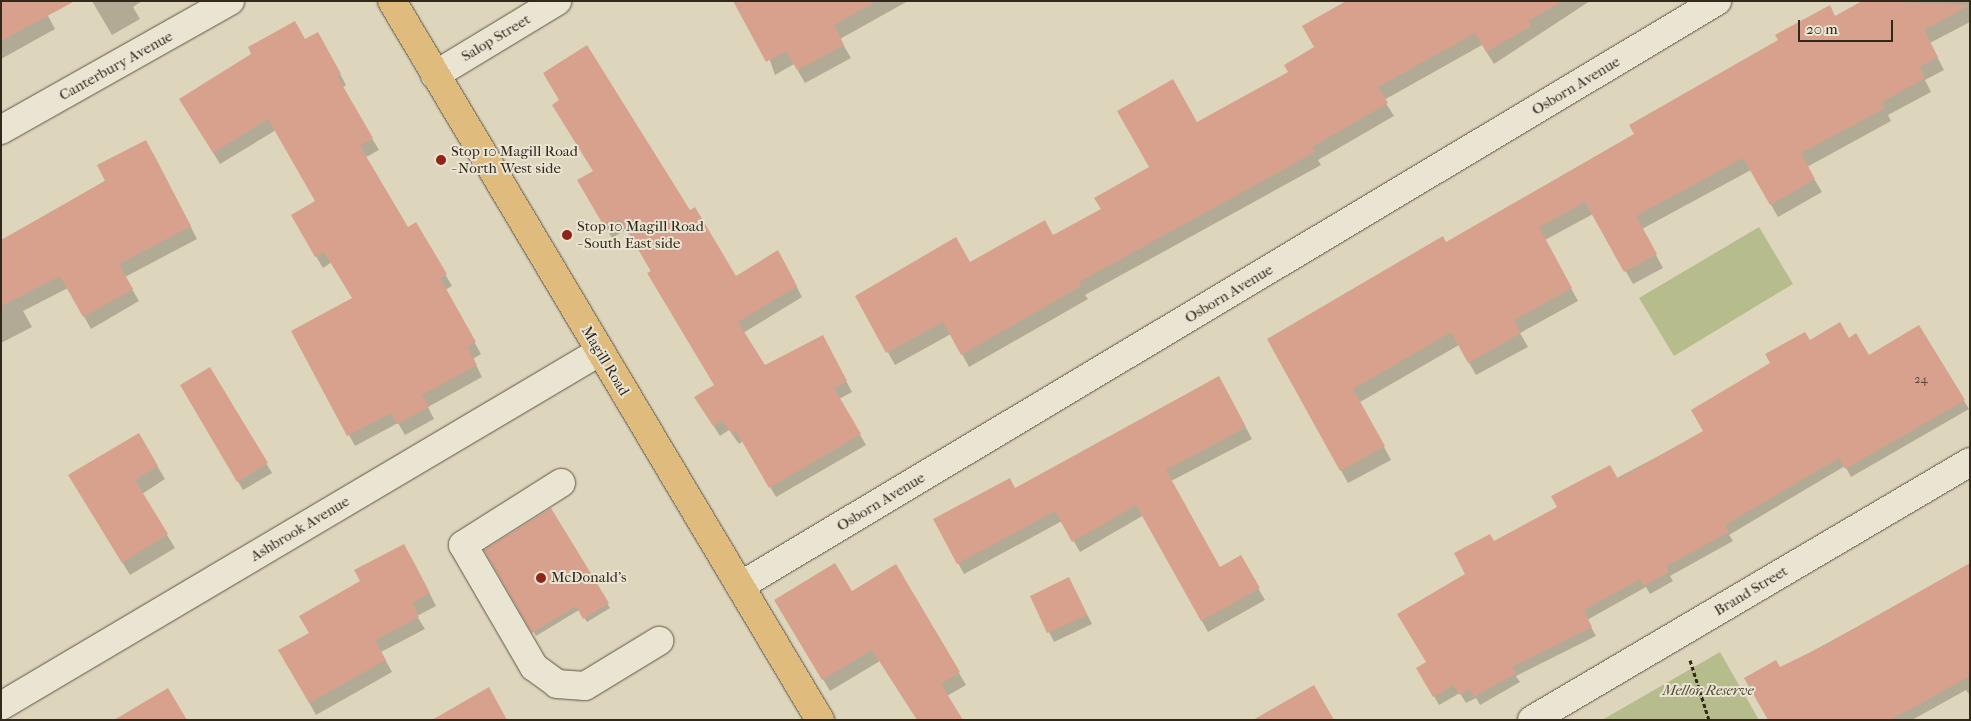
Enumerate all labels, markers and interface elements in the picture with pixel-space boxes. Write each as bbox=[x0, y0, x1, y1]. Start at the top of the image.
street label: Salop Street bbox=[458, 10, 534, 66]
scale bar bbox=[1801, 10, 1896, 42]
text: 20 m bbox=[1806, 20, 1838, 38]
street label: Canterbury Avenue bbox=[56, 27, 176, 105]
street label: Osborn Avenue bbox=[1529, 53, 1623, 119]
place label: Stop 10 Magill Road - North West side bbox=[451, 142, 578, 177]
marker: Stop 10 Magill Road - North West side bbox=[435, 154, 447, 166]
place label: Stop 10 Magill Road - South East side bbox=[577, 217, 704, 252]
marker: Stop 10 Magill Road - South East side bbox=[561, 229, 573, 241]
street label: Osborn Avenue bbox=[1182, 261, 1276, 327]
street label: Magill Road bbox=[577, 323, 633, 399]
house number: 24 bbox=[1914, 373, 1928, 387]
street label: Osborn Avenue bbox=[834, 469, 928, 535]
street label: Ashbrook Avenue bbox=[247, 492, 353, 566]
street label: Brand Street bbox=[1711, 562, 1791, 620]
place label: McDonald's bbox=[551, 569, 627, 587]
marker: McDonald's bbox=[535, 572, 547, 584]
park label: Mellor Reserve bbox=[1662, 682, 1754, 700]

